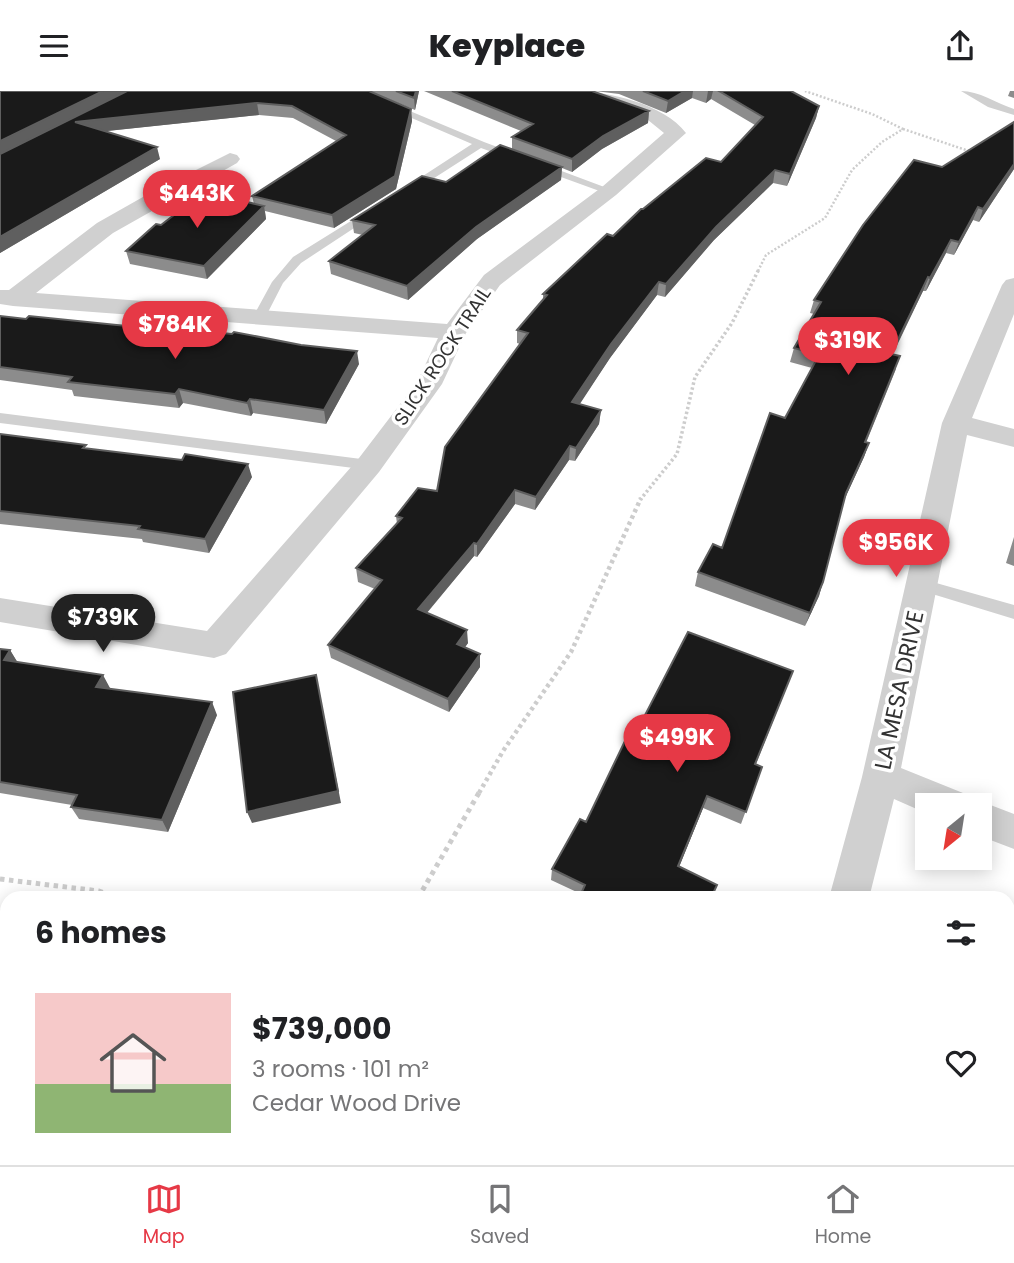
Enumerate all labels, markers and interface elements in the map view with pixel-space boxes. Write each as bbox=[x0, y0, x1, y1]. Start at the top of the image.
text: Keyplace bbox=[429, 23, 585, 68]
icon: menu bbox=[35, 27, 73, 65]
icon: share bbox=[941, 27, 979, 65]
pin: $443K bbox=[148, 171, 246, 230]
text: $443K bbox=[159, 177, 235, 209]
street label: SLICK ROCK TRAIL bbox=[387, 282, 497, 431]
pin: $784K bbox=[126, 301, 224, 361]
text: $784K bbox=[138, 308, 212, 340]
pin: $319K bbox=[799, 317, 897, 377]
text: $319K bbox=[814, 324, 882, 356]
pin: $956K bbox=[847, 519, 945, 579]
text: $956K bbox=[859, 526, 933, 558]
pin: $739K bbox=[54, 595, 152, 654]
text: $739K bbox=[67, 601, 139, 633]
street label: LA MESA DRIVE bbox=[867, 608, 931, 772]
pin: $499K bbox=[628, 715, 726, 774]
text: $499K bbox=[639, 721, 715, 753]
north arrow bbox=[915, 793, 992, 870]
map controls bbox=[915, 793, 992, 870]
text: 6 homes bbox=[35, 911, 167, 954]
icon: filters bbox=[942, 914, 980, 952]
text: $739,000 bbox=[252, 1007, 392, 1050]
icon: home bbox=[91, 1021, 175, 1105]
icon: heart bbox=[942, 1044, 980, 1082]
text: 3 rooms · 101 m² bbox=[252, 1053, 429, 1085]
text: Cedar Wood Drive bbox=[252, 1087, 461, 1119]
tab: Map bbox=[143, 1180, 185, 1251]
tab: Saved bbox=[470, 1180, 529, 1251]
tab: Home bbox=[815, 1180, 871, 1251]

